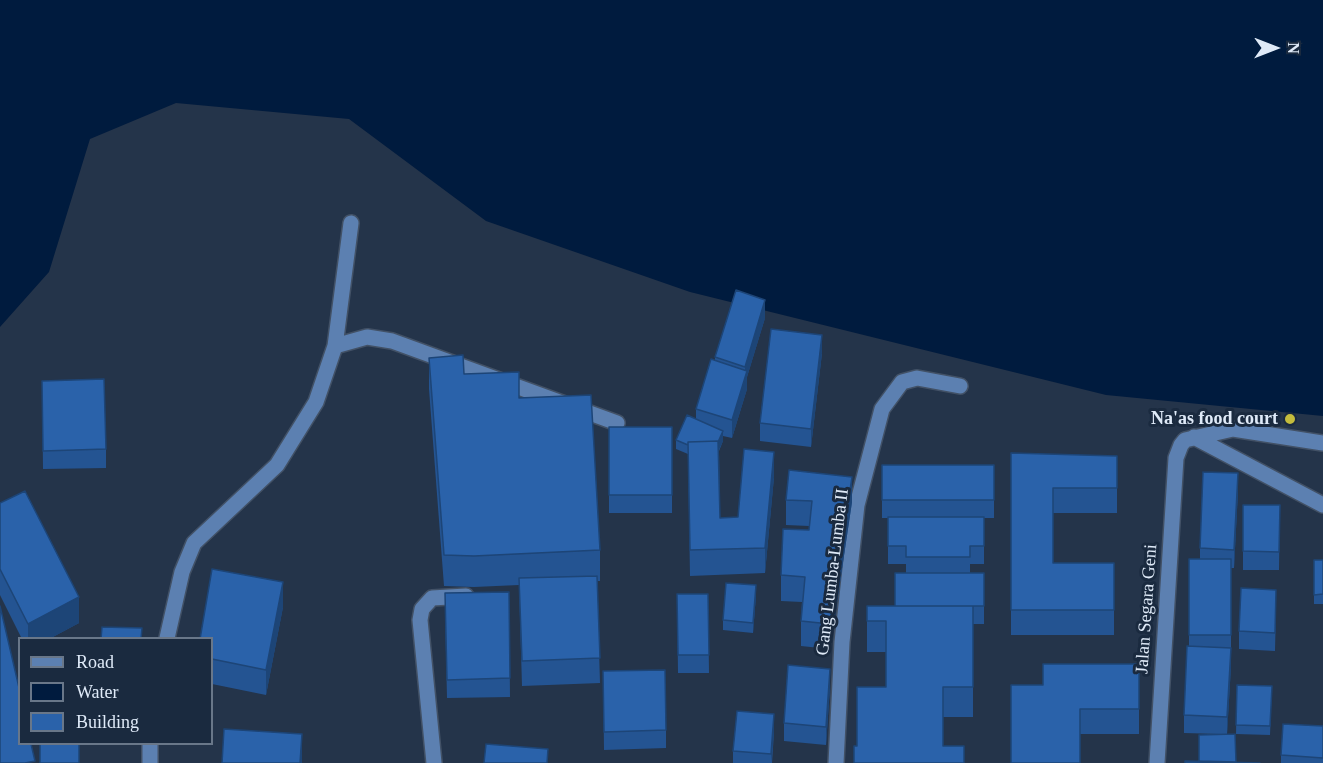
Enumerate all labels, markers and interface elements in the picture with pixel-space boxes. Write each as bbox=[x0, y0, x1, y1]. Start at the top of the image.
north arrow bbox=[1245, 18, 1305, 78]
text: N bbox=[1285, 42, 1302, 54]
place label: Na'as food court bbox=[1151, 408, 1278, 430]
marker: Na'as food court bbox=[1283, 412, 1297, 426]
street label: Gang Lumba-Lumba II bbox=[812, 487, 854, 657]
street label: Jalan Segara Geni bbox=[1132, 543, 1162, 675]
legend bbox=[18, 637, 213, 745]
text: Road bbox=[76, 652, 114, 672]
text: Water bbox=[76, 682, 119, 702]
text: Building bbox=[76, 712, 139, 732]

